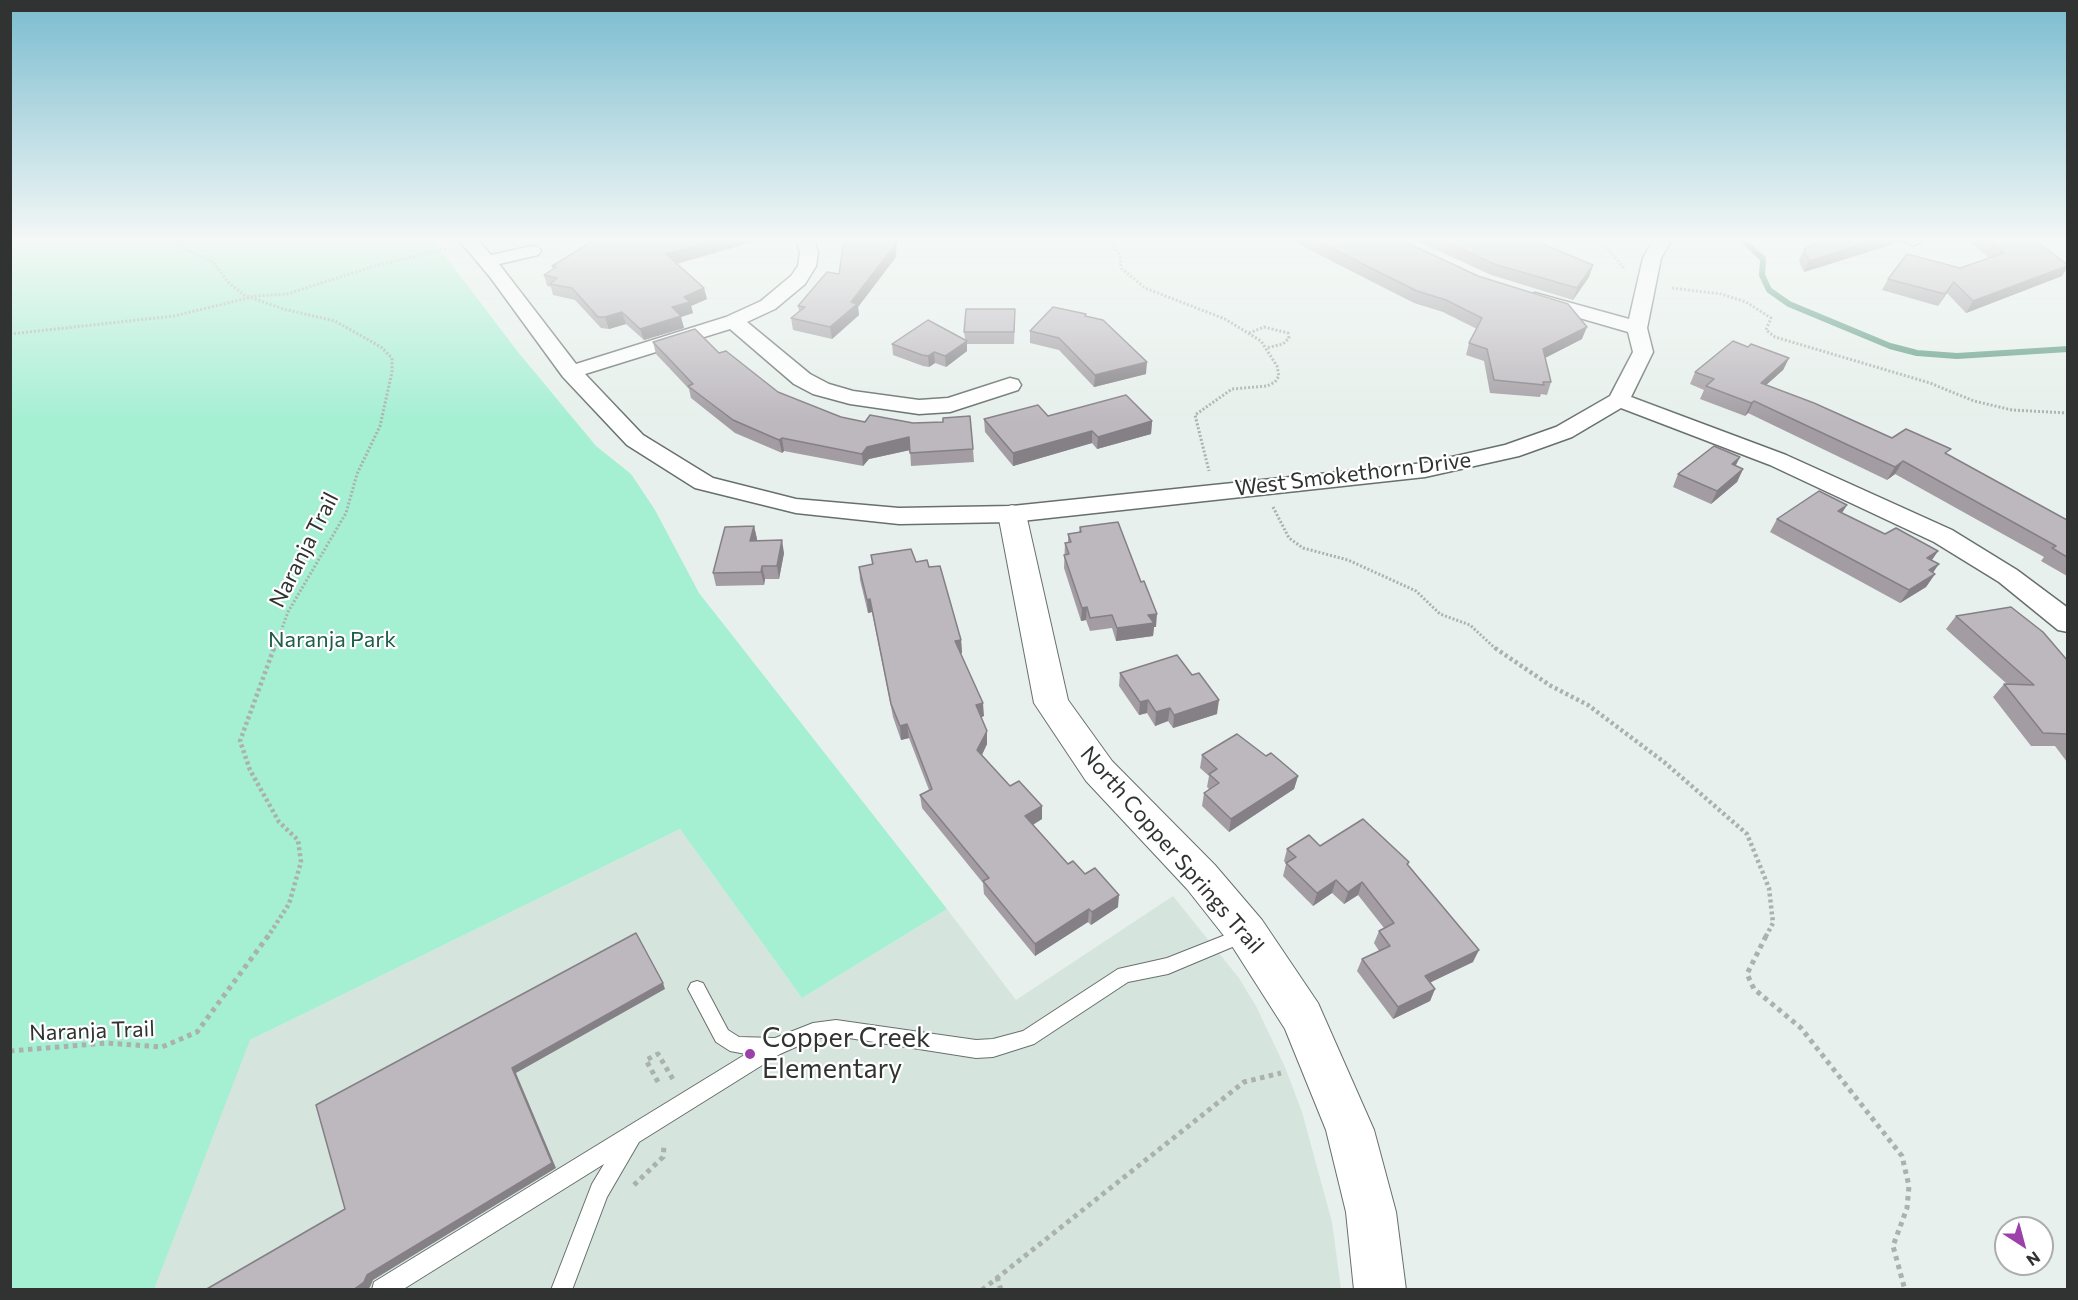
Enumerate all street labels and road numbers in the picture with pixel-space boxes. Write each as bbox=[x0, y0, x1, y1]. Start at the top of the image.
street label: West Smokethorn Drive bbox=[1234, 446, 1472, 502]
street label: Naranja Trail bbox=[264, 488, 344, 612]
street label: North Copper Springs Trail bbox=[1075, 741, 1269, 959]
street label: Naranja Trail bbox=[29, 1016, 155, 1046]

